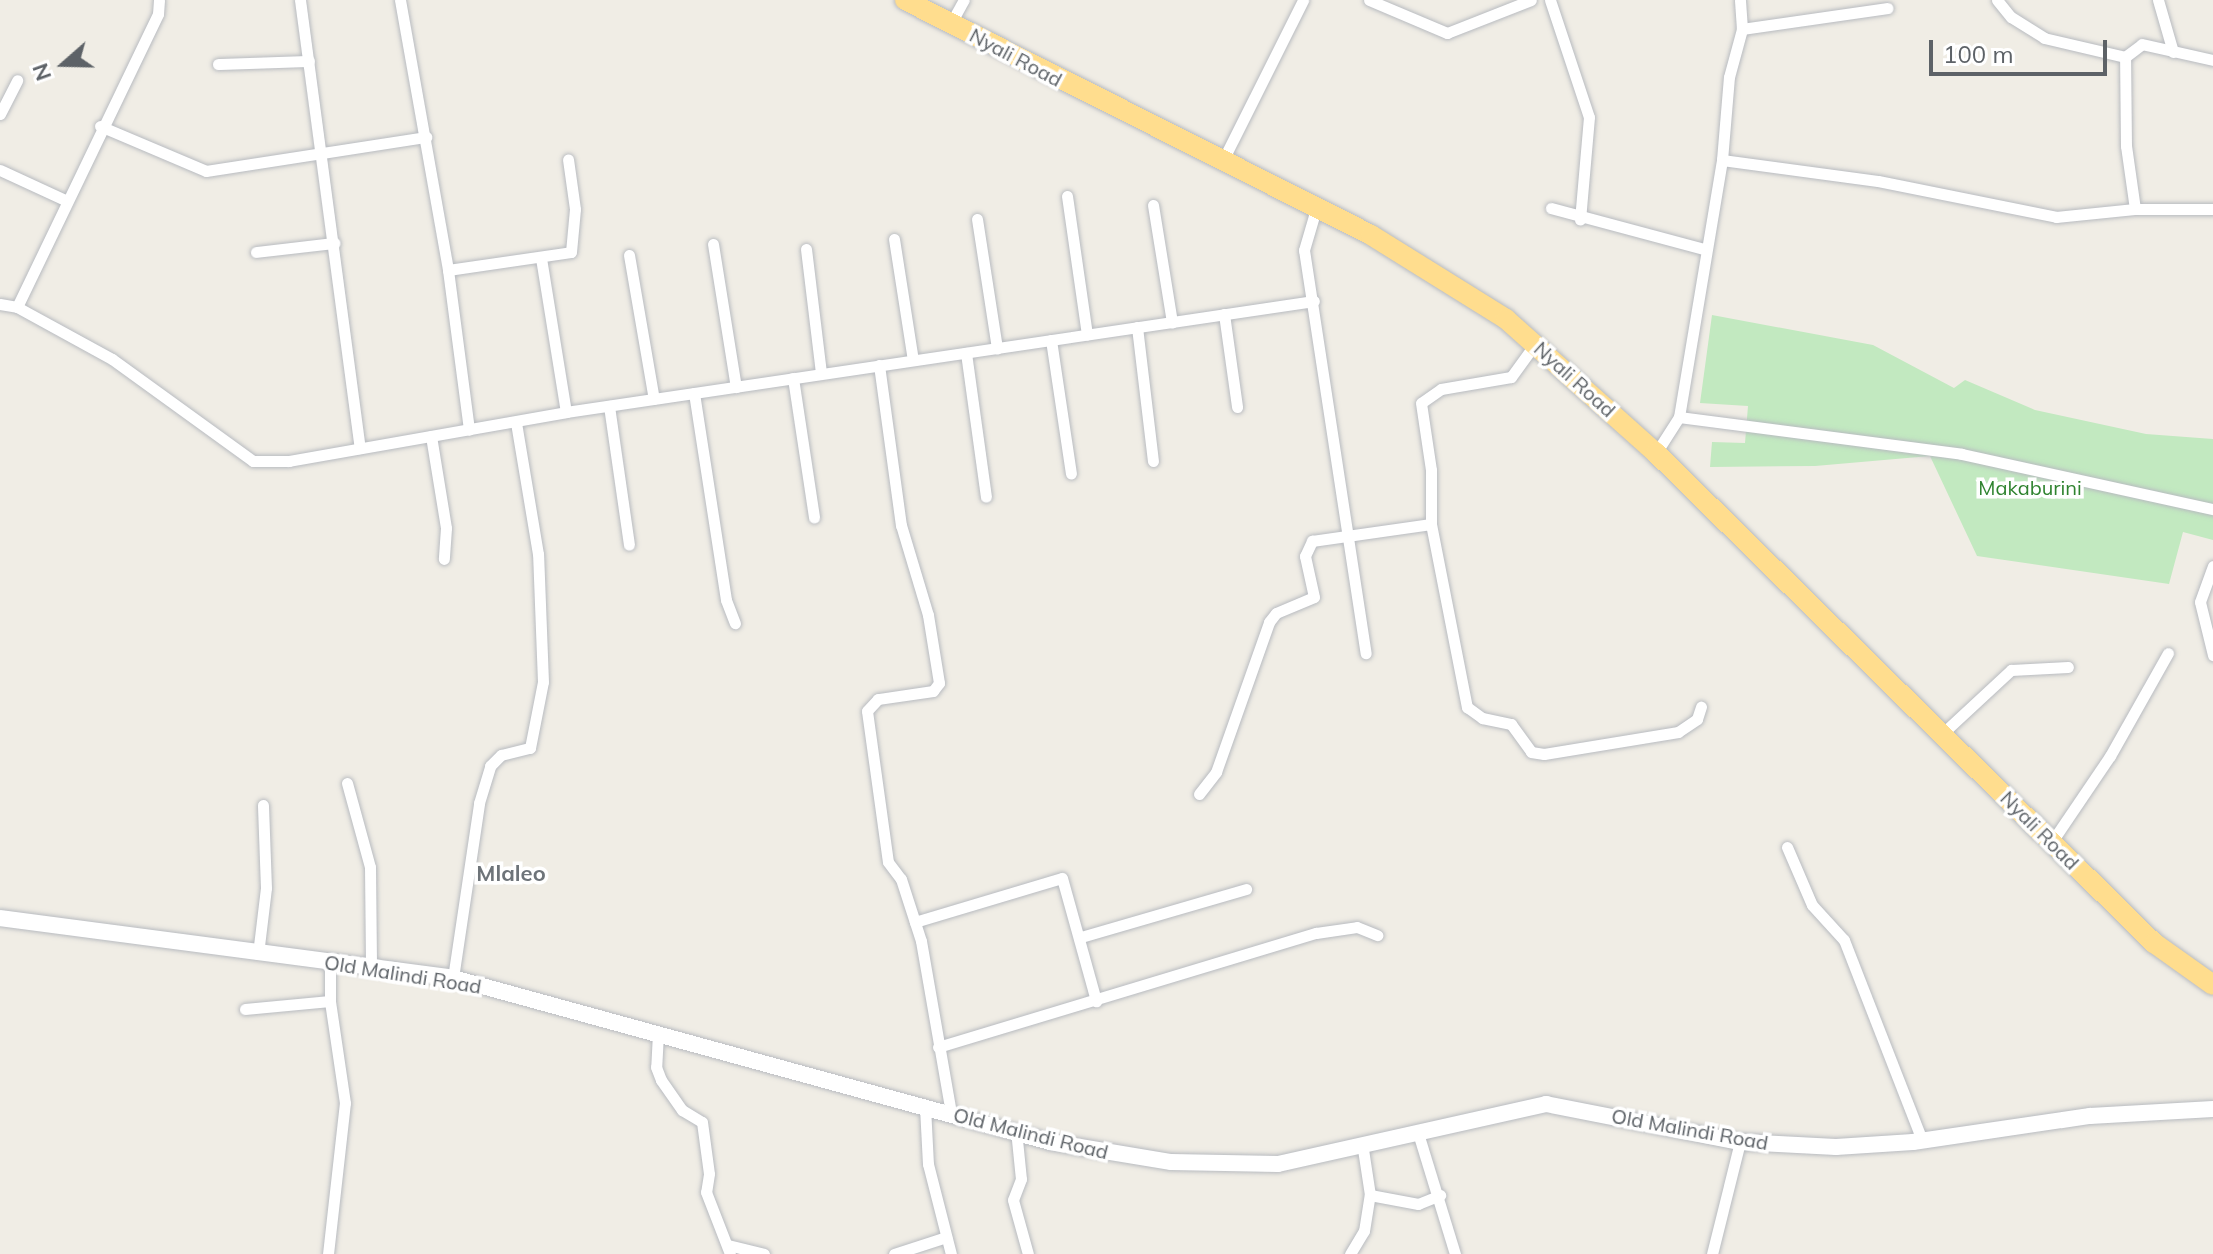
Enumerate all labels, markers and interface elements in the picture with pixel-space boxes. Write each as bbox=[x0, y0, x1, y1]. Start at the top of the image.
street label: Nyali Road bbox=[966, 23, 1066, 91]
north arrow bbox=[24, 24, 104, 104]
scale bar bbox=[1933, 24, 2111, 74]
text: 100 m bbox=[1943, 39, 2014, 69]
text: N bbox=[25, 60, 57, 85]
street label: Nyali Road bbox=[1529, 336, 1621, 422]
park label: Makaburini bbox=[1978, 475, 2082, 499]
street label: Nyali Road bbox=[1996, 786, 2084, 874]
district label: Mlaleo bbox=[476, 861, 546, 887]
street label: Old Malindi Road bbox=[323, 950, 483, 998]
street label: Old Malindi Road bbox=[951, 1102, 1111, 1164]
street label: Old Malindi Road bbox=[1610, 1103, 1770, 1155]

